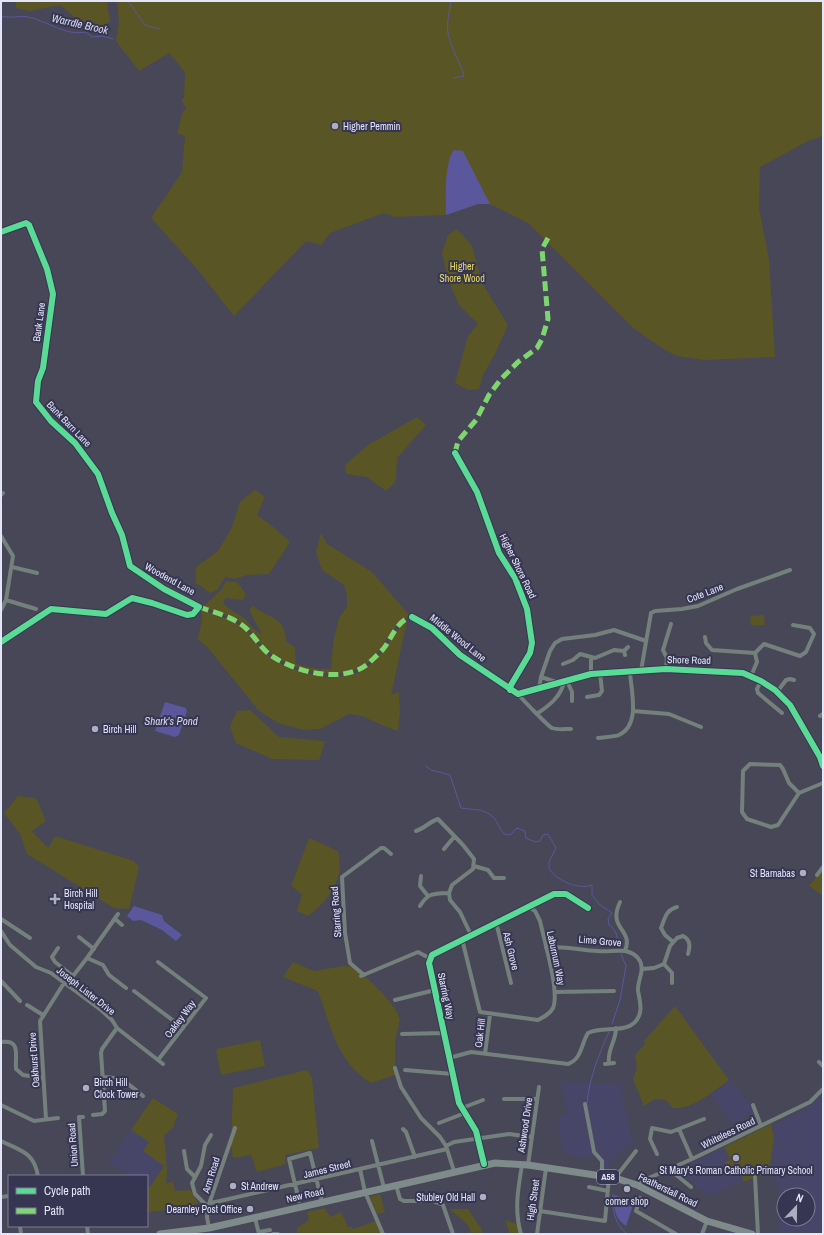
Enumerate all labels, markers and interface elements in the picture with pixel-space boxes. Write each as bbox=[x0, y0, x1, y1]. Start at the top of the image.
water label: Warrdle Brook bbox=[50, 11, 110, 37]
place label: Higher Pemmin bbox=[343, 120, 400, 133]
marker: Higher Pemmin bbox=[330, 121, 340, 131]
park label: Higher Shore Wood bbox=[439, 260, 485, 285]
street label: Bank Lane bbox=[30, 301, 48, 342]
street label: Bank Barn Lane bbox=[44, 398, 94, 450]
street label: Higher Shore Road bbox=[497, 531, 539, 601]
street label: Woodend Lane bbox=[143, 560, 198, 598]
street label: Cote Lane bbox=[685, 580, 725, 606]
street label: Middle Wood Lane bbox=[427, 611, 489, 665]
street label: Shore Road bbox=[667, 653, 711, 667]
water label: Shark's Pond bbox=[144, 714, 199, 728]
place label: Birch Hill bbox=[103, 723, 136, 736]
marker: Birch Hill bbox=[90, 724, 100, 734]
place label: St Barnabas bbox=[750, 867, 795, 880]
marker: St Barnabas bbox=[798, 868, 808, 878]
street label: Starring Road bbox=[328, 886, 344, 938]
place label: Birch Hill Hospital bbox=[64, 887, 97, 912]
marker: Birch Hill Hospital bbox=[49, 893, 61, 905]
street label: Ash Grove bbox=[500, 930, 522, 972]
street label: Laburnum Way bbox=[544, 930, 568, 987]
street label: Lime Grove bbox=[578, 933, 622, 949]
street label: Joseph Lister Drive bbox=[54, 964, 118, 1018]
street label: Starring Way bbox=[435, 971, 457, 1021]
street label: Oakley Way bbox=[162, 997, 199, 1040]
street label: Oak Hill bbox=[472, 1018, 488, 1048]
street label: Oakhurst Drive bbox=[26, 1032, 42, 1088]
place label: Birch Hill Clock Tower bbox=[94, 1076, 139, 1101]
marker: Birch Hill Clock Tower bbox=[81, 1083, 91, 1093]
street label: Ashwood Drive bbox=[515, 1096, 535, 1154]
street label: Whitelees Road bbox=[699, 1114, 757, 1152]
street label: Union Road bbox=[65, 1123, 81, 1167]
marker: St Mary's Roman Catholic Primary School bbox=[731, 1153, 741, 1163]
street label: Arm Road bbox=[199, 1155, 223, 1196]
street label: James Street bbox=[302, 1157, 353, 1181]
place label: St Mary's Roman Catholic Primary School bbox=[659, 1164, 813, 1177]
road number: A58 bbox=[597, 1170, 619, 1184]
street label: Featherstall Road bbox=[636, 1170, 700, 1210]
legend bbox=[8, 1175, 148, 1227]
street label: High Street bbox=[524, 1178, 542, 1221]
place label: St Andrew bbox=[241, 1180, 278, 1193]
marker: St Andrew bbox=[228, 1181, 238, 1191]
text: Cycle path bbox=[44, 1183, 91, 1199]
street label: New Road bbox=[285, 1184, 325, 1206]
marker: corner shop bbox=[622, 1184, 632, 1194]
north arrow bbox=[776, 1187, 816, 1227]
text: N bbox=[794, 1190, 805, 1205]
place label: Stubley Old Hall bbox=[416, 1191, 475, 1204]
marker: Stubley Old Hall bbox=[478, 1192, 488, 1202]
place label: corner shop bbox=[605, 1195, 649, 1208]
text: Path bbox=[44, 1203, 64, 1219]
place label: Dearnley Post Office bbox=[166, 1203, 242, 1216]
marker: Dearnley Post Office bbox=[245, 1204, 255, 1214]

